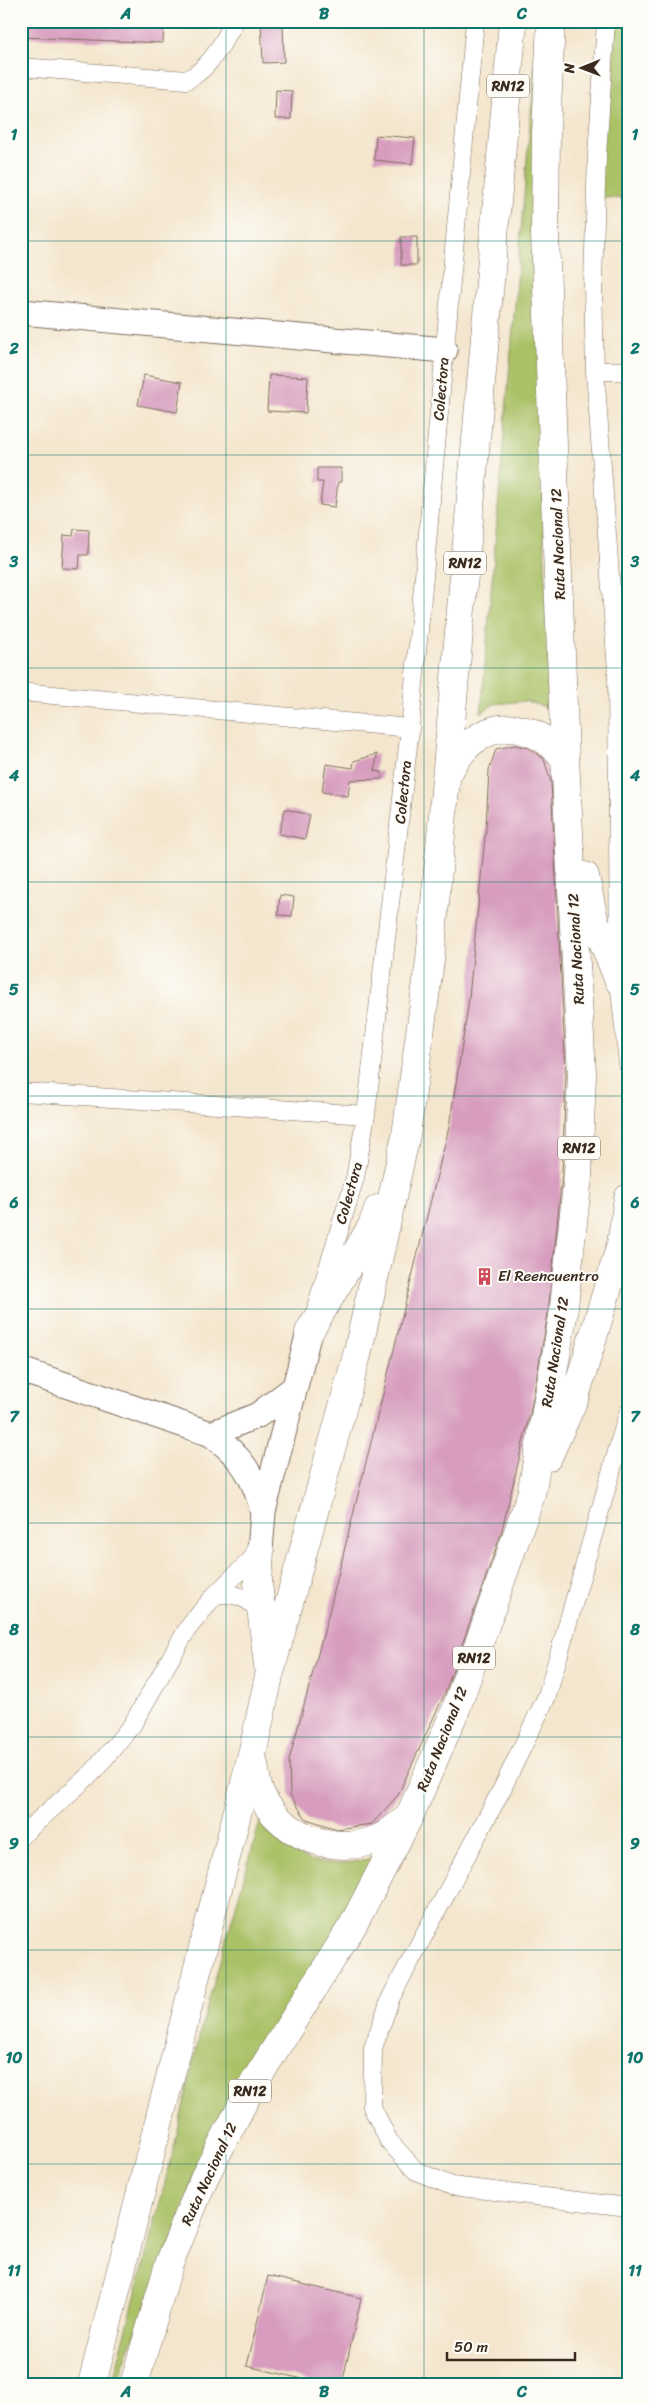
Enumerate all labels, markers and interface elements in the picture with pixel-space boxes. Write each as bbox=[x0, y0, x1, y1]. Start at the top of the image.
text: A bbox=[120, 0, 131, 28]
text: B bbox=[319, 0, 330, 28]
text: C bbox=[516, 0, 528, 28]
north arrow bbox=[556, 42, 606, 92]
text: N bbox=[557, 63, 582, 74]
road number: RN12 bbox=[487, 74, 529, 98]
text: 1 bbox=[11, 120, 18, 149]
text: 1 bbox=[632, 120, 639, 149]
text: 2 bbox=[8, 334, 19, 363]
text: 2 bbox=[629, 334, 640, 363]
street label: Colectora bbox=[425, 356, 457, 422]
street label: Ruta Nacional 12 bbox=[543, 488, 573, 600]
text: 3 bbox=[9, 547, 19, 576]
text: 3 bbox=[630, 547, 640, 576]
road number: RN12 bbox=[444, 552, 486, 574]
street label: Colectora bbox=[387, 759, 419, 825]
text: 4 bbox=[8, 761, 19, 790]
text: 4 bbox=[629, 761, 640, 790]
street label: Ruta Nacional 12 bbox=[560, 892, 592, 1005]
text: 5 bbox=[9, 975, 19, 1004]
text: 5 bbox=[630, 975, 640, 1004]
road number: RN12 bbox=[558, 1136, 600, 1160]
street label: Colectora bbox=[328, 1158, 370, 1227]
text: 6 bbox=[8, 1188, 19, 1217]
text: 6 bbox=[629, 1188, 640, 1217]
place label: El Reencuentro bbox=[498, 1263, 599, 1289]
building icon: El Reencuentro bbox=[474, 1266, 494, 1286]
street label: Ruta Nacional 12 bbox=[533, 1295, 577, 1409]
text: 7 bbox=[9, 1402, 20, 1431]
text: 7 bbox=[630, 1402, 641, 1431]
text: 8 bbox=[8, 1615, 19, 1644]
text: 8 bbox=[629, 1615, 640, 1644]
road number: RN12 bbox=[453, 1646, 495, 1670]
street label: Ruta Nacional 12 bbox=[409, 1682, 475, 1796]
text: 9 bbox=[9, 1829, 19, 1858]
text: 9 bbox=[630, 1829, 640, 1858]
text: 10 bbox=[6, 2043, 22, 2072]
text: 10 bbox=[627, 2043, 643, 2072]
road number: RN12 bbox=[229, 2080, 271, 2102]
street label: Ruta Nacional 12 bbox=[174, 2118, 244, 2230]
text: 11 bbox=[7, 2256, 21, 2285]
text: 11 bbox=[628, 2256, 642, 2285]
scale bar bbox=[447, 2330, 574, 2362]
text: 50 m bbox=[454, 2334, 489, 2360]
text: A bbox=[120, 2377, 131, 2405]
text: B bbox=[319, 2377, 330, 2405]
text: C bbox=[516, 2377, 528, 2405]

